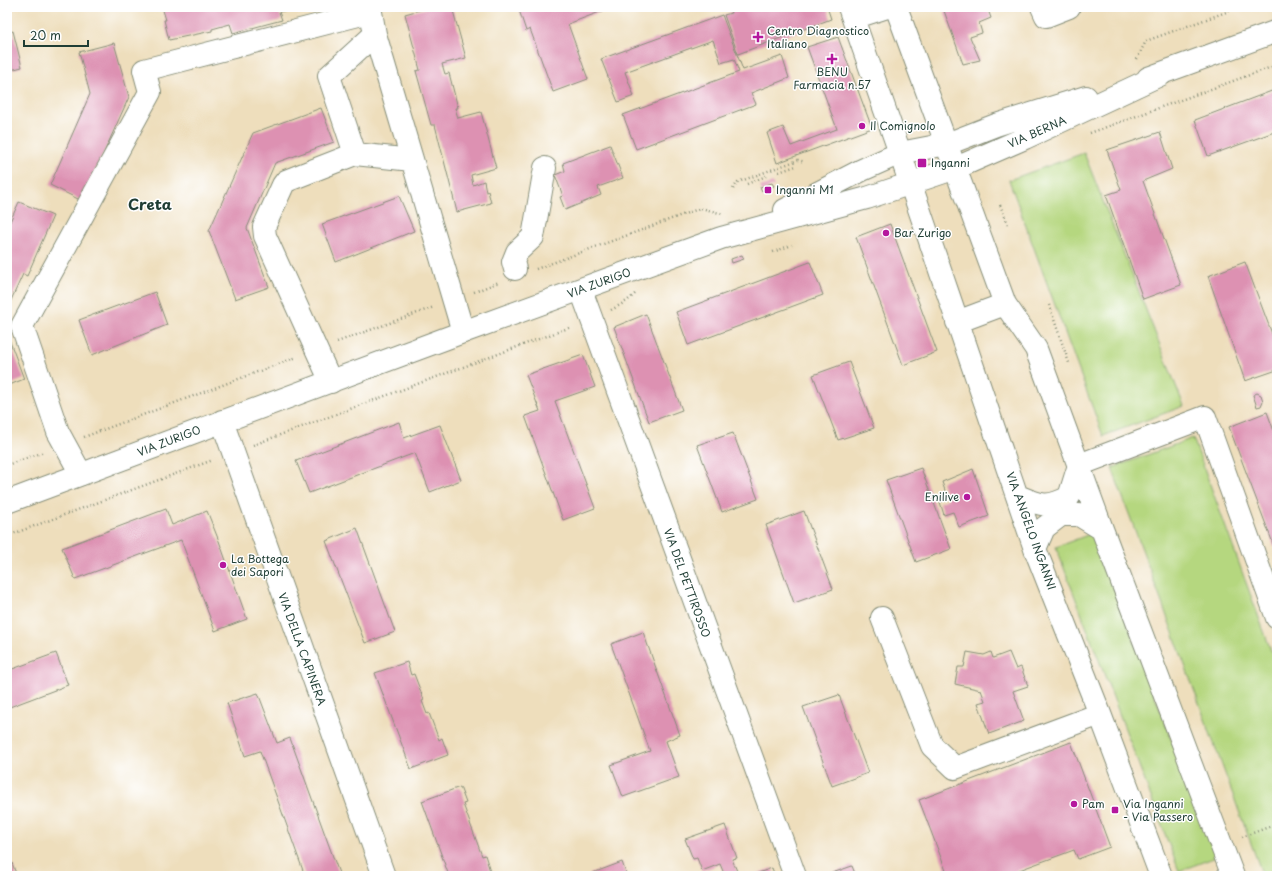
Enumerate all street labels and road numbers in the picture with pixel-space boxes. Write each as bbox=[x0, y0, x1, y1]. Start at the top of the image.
street label: VIA BERNA bbox=[1005, 111, 1069, 152]
street label: VIA ZURIGO bbox=[565, 263, 633, 302]
street label: VIA ZURIGO bbox=[135, 421, 203, 460]
street label: VIA ANGELO INGANNI bbox=[1002, 469, 1061, 592]
street label: VIA DEL PETTIROSSO bbox=[660, 526, 715, 640]
street label: VIA DELLA CAPINERA bbox=[274, 590, 331, 708]

